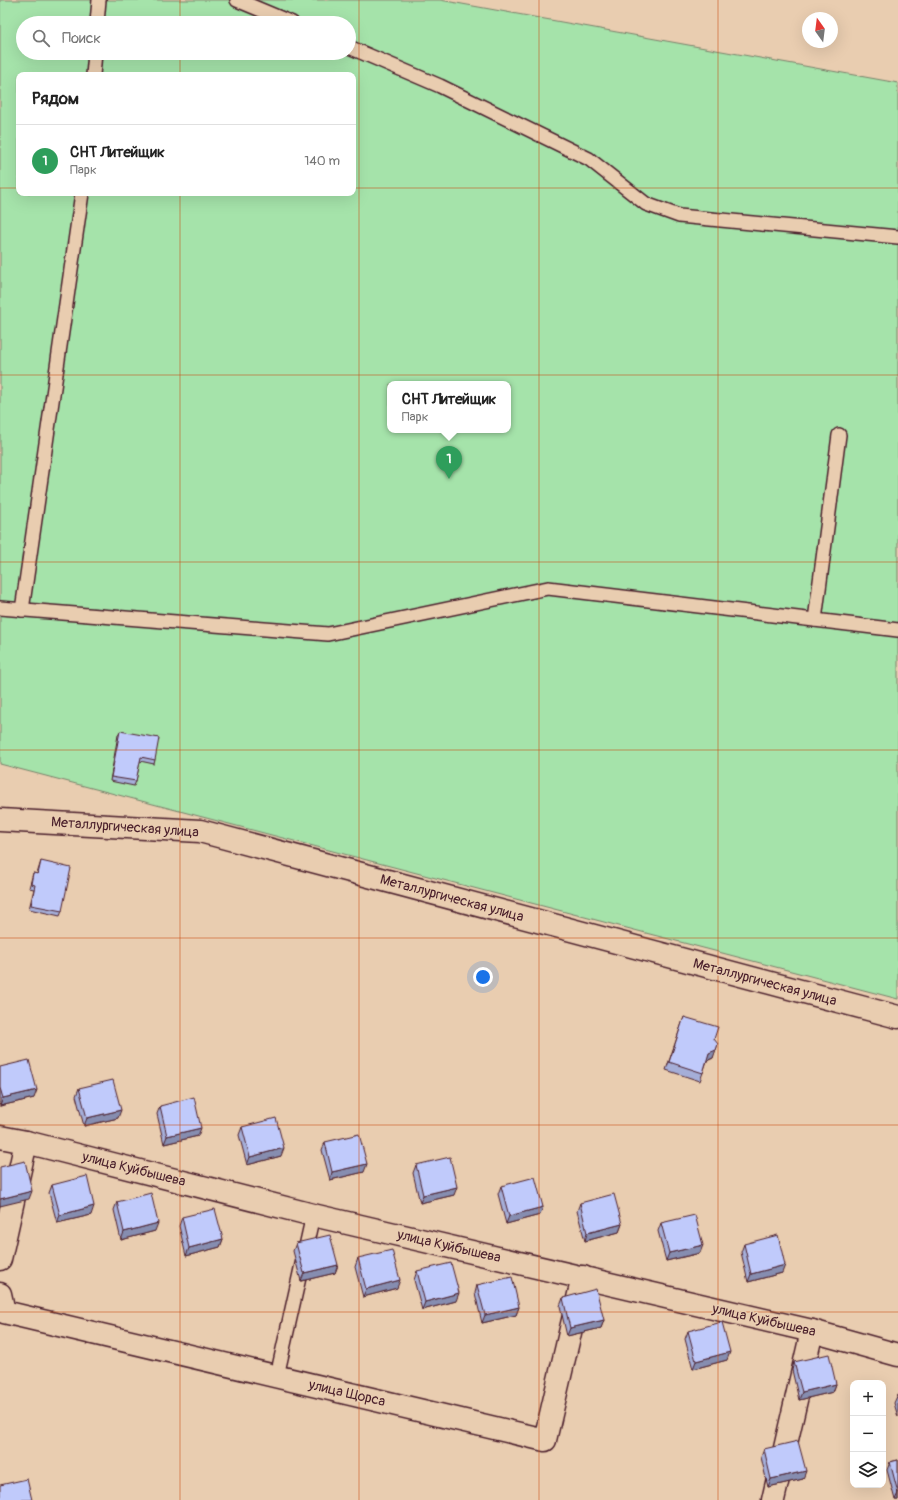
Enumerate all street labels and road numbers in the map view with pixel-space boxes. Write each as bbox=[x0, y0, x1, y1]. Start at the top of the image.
street label: Металлургическая улица bbox=[51, 813, 199, 841]
street label: Металлургическая улица bbox=[378, 871, 526, 925]
street label: Металлургическая улица bbox=[691, 955, 839, 1009]
street label: улица Куйбышева bbox=[80, 1148, 187, 1190]
street label: улица Куйбышева bbox=[395, 1226, 503, 1266]
street label: улица Куйбышева bbox=[710, 1300, 818, 1340]
street label: улица Щорса bbox=[306, 1376, 387, 1410]

